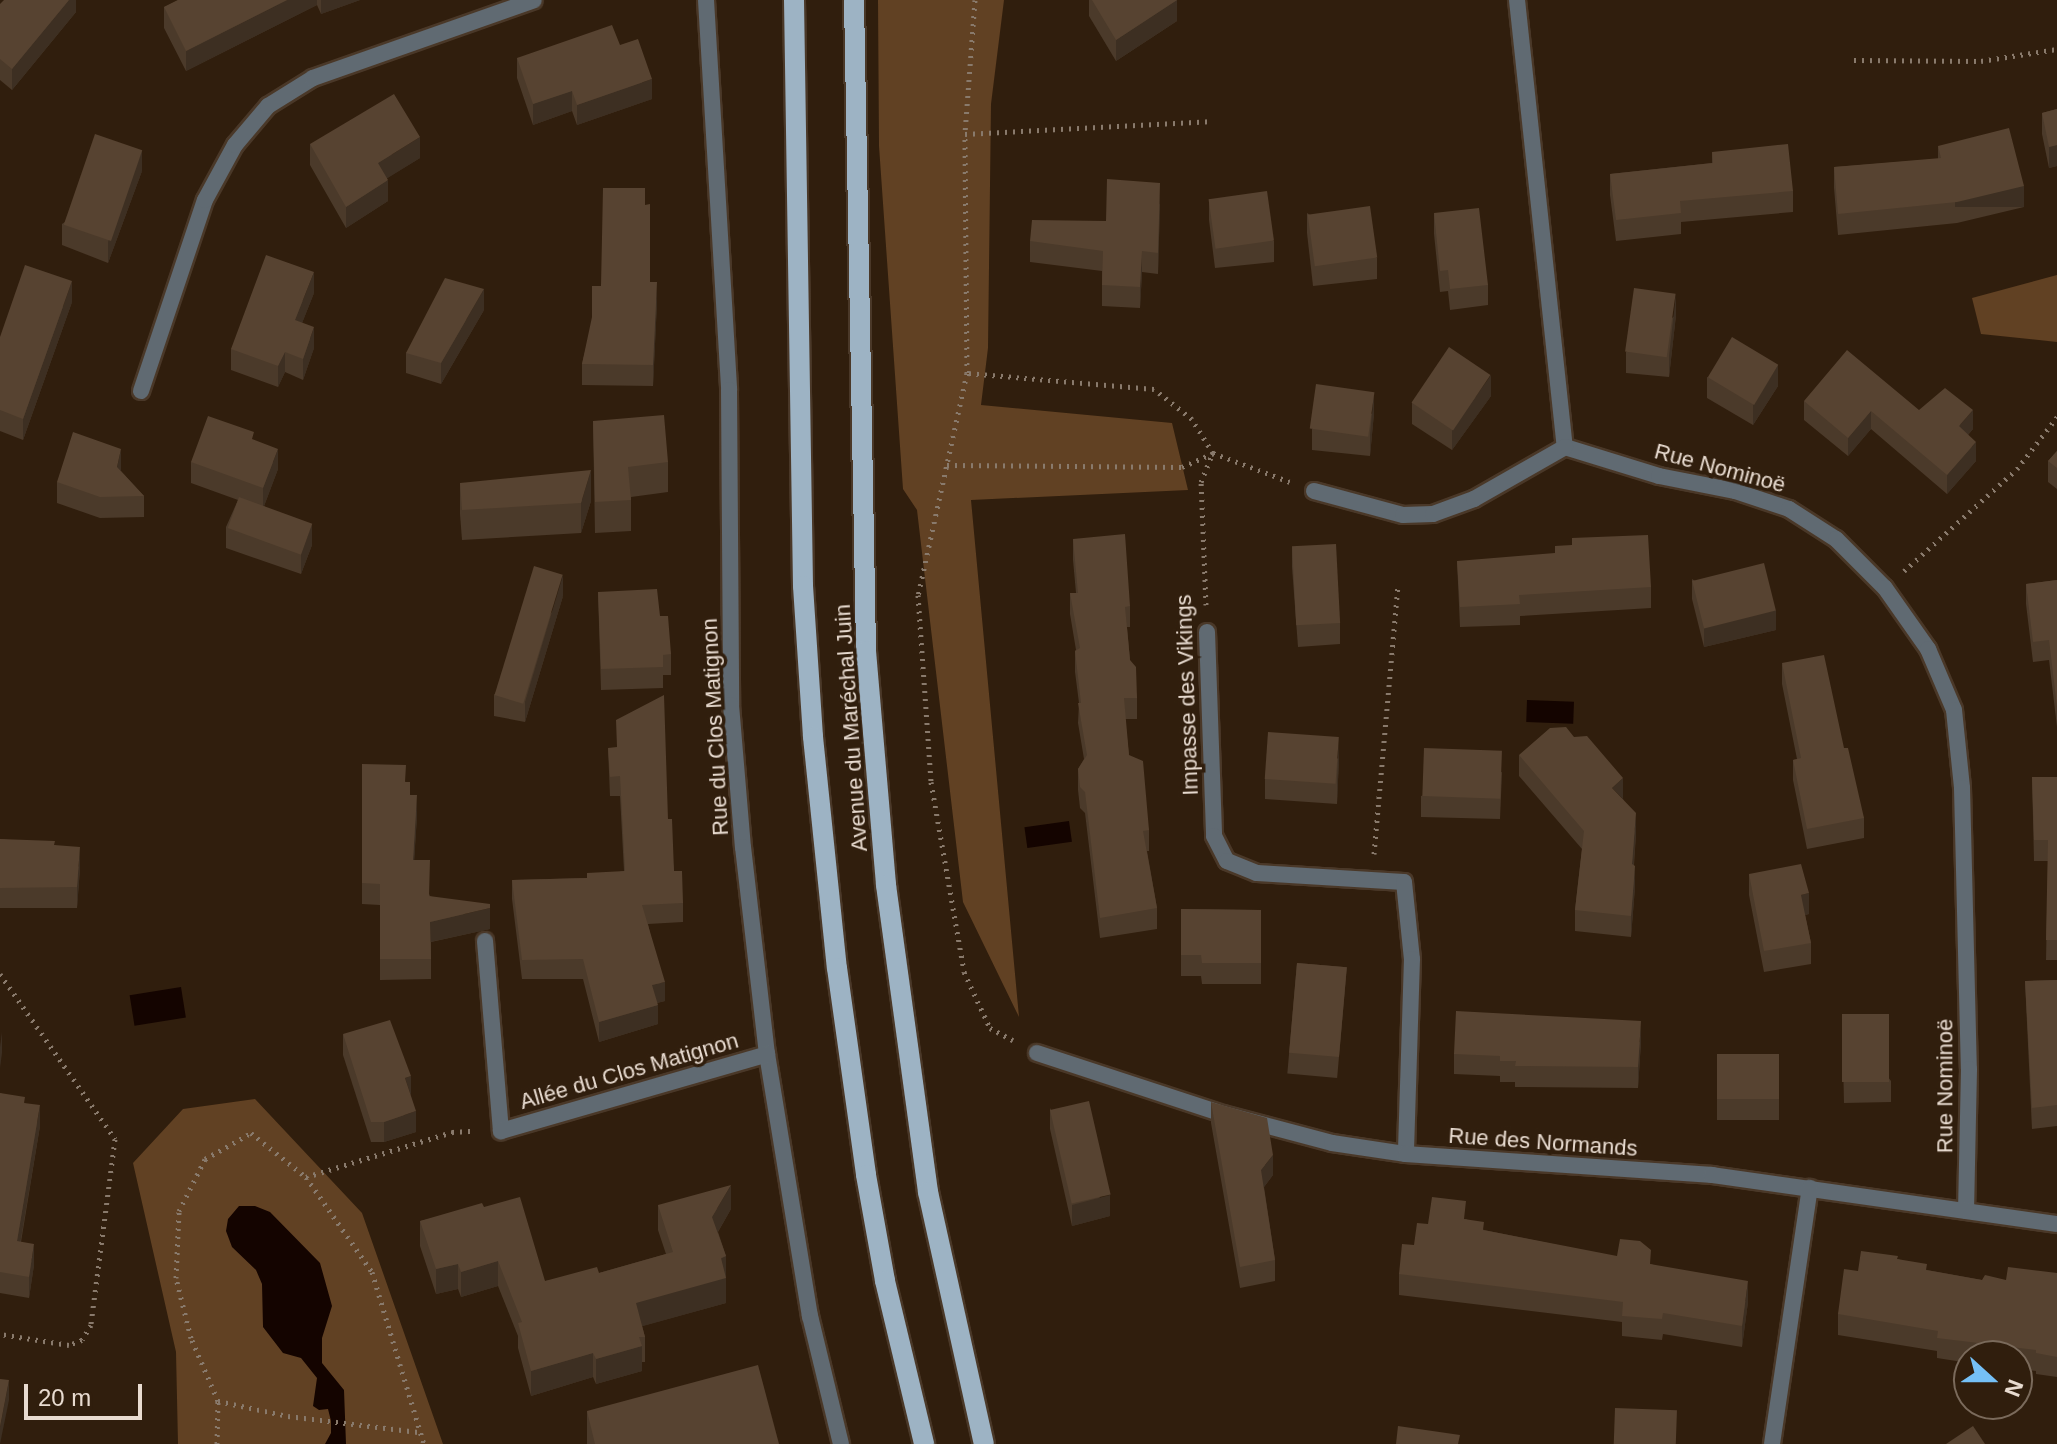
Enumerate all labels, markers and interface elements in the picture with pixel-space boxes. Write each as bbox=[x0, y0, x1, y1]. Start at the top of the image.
street label: Rue Nominoë bbox=[1652, 438, 1788, 498]
street label: Impasse des Vikings bbox=[1170, 594, 1204, 796]
street label: Avenue du Maréchal Juin bbox=[829, 603, 873, 853]
street label: Rue du Clos Matignon bbox=[696, 618, 734, 836]
street label: Rue Nominoë bbox=[1932, 1019, 1958, 1153]
street label: Allée du Clos Matignon bbox=[517, 1027, 741, 1115]
street label: Rue des Normands bbox=[1448, 1122, 1638, 1162]
north arrow bbox=[1953, 1340, 2033, 1420]
scale bar bbox=[28, 1368, 146, 1418]
text: N bbox=[1999, 1376, 2029, 1400]
text: 20 m bbox=[38, 1384, 91, 1411]

